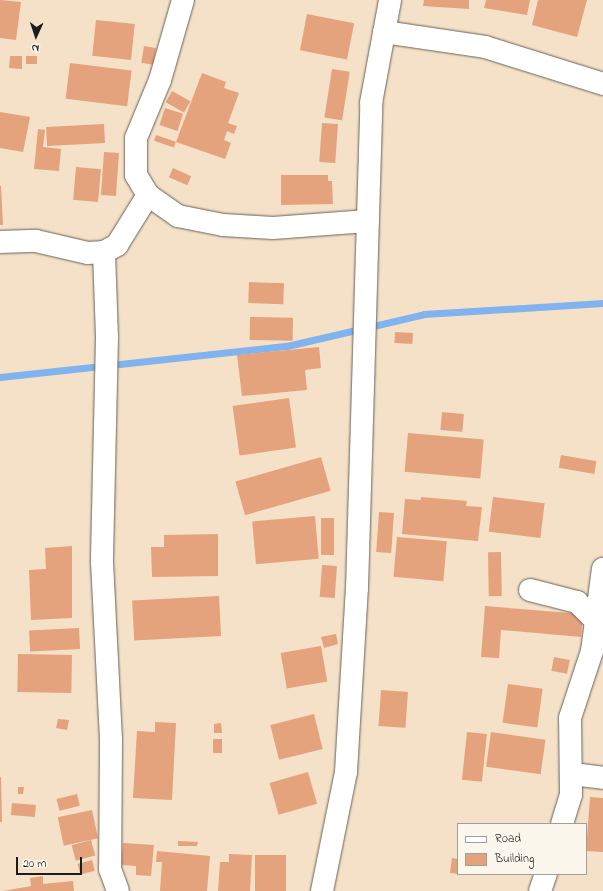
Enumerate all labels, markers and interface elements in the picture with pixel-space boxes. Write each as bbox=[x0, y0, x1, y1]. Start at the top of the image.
north arrow bbox=[16, 16, 56, 56]
text: N bbox=[31, 40, 40, 56]
legend bbox=[457, 823, 587, 875]
text: Road bbox=[495, 830, 521, 848]
scale bar bbox=[18, 849, 84, 875]
text: Building bbox=[495, 850, 534, 868]
text: 20 m bbox=[23, 855, 46, 873]

